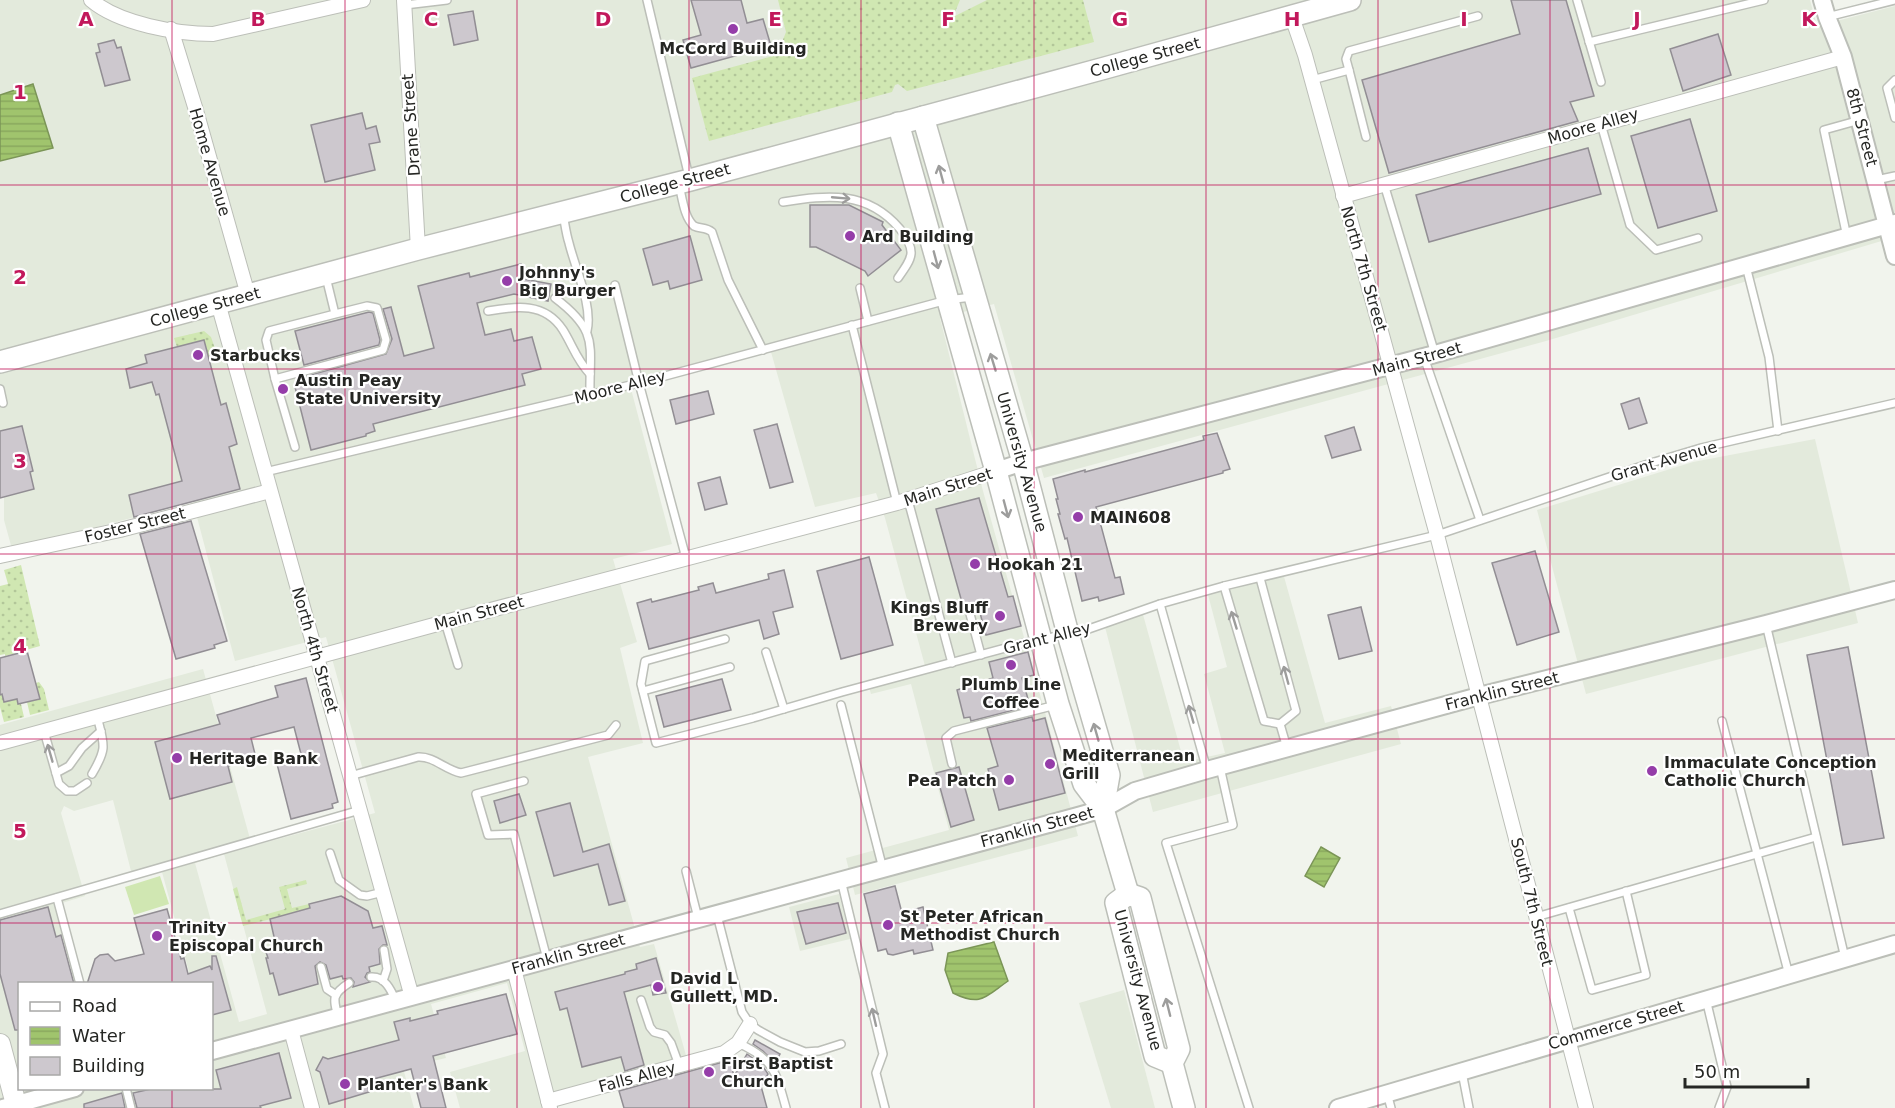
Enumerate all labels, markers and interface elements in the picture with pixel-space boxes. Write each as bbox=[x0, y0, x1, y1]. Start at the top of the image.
text: A bbox=[78, 7, 94, 31]
text: B bbox=[250, 7, 266, 31]
text: C bbox=[424, 7, 438, 31]
text: D bbox=[595, 7, 611, 31]
text: E bbox=[768, 7, 782, 31]
text: F bbox=[941, 7, 955, 31]
text: G bbox=[1112, 7, 1128, 31]
text: H bbox=[1284, 7, 1300, 31]
text: I bbox=[1460, 7, 1468, 31]
text: J bbox=[1631, 7, 1641, 31]
text: K bbox=[1801, 7, 1818, 31]
marker: McCord Building bbox=[726, 22, 740, 36]
street label: College Street bbox=[1088, 33, 1202, 81]
place label: McCord Building bbox=[659, 39, 807, 58]
street label: Drane Street bbox=[398, 73, 424, 177]
text: 1 bbox=[13, 80, 27, 104]
street label: 8th Street bbox=[1842, 86, 1882, 168]
street label: Moore Alley bbox=[1545, 104, 1641, 148]
street label: Home Avenue bbox=[185, 106, 235, 218]
street label: College Street bbox=[618, 159, 732, 207]
one-way arrow bbox=[934, 165, 946, 184]
one-way arrow bbox=[830, 193, 850, 204]
street label: North 7th Street bbox=[1337, 204, 1391, 334]
place label: Ard Building bbox=[862, 227, 974, 246]
marker: Ard Building bbox=[843, 229, 857, 243]
one-way arrow bbox=[931, 250, 942, 269]
place label: Johnny's Big Burger bbox=[518, 263, 615, 300]
text: 2 bbox=[13, 265, 27, 289]
marker: Johnny's Big Burger bbox=[500, 274, 514, 288]
street label: College Street bbox=[148, 283, 262, 331]
street label: Main Street bbox=[1370, 338, 1464, 380]
place label: Starbucks bbox=[210, 346, 300, 365]
marker: Starbucks bbox=[191, 348, 205, 362]
one-way arrow bbox=[987, 353, 998, 372]
street label: Moore Alley bbox=[572, 366, 668, 408]
place label: Austin Peay State University bbox=[295, 371, 442, 408]
marker: Austin Peay State University bbox=[276, 382, 290, 396]
street label: University Avenue bbox=[993, 390, 1051, 534]
street label: Grant Avenue bbox=[1609, 437, 1719, 485]
text: 3 bbox=[13, 449, 27, 473]
street label: Main Street bbox=[901, 464, 995, 510]
one-way arrow bbox=[1001, 499, 1013, 518]
street label: Foster Street bbox=[83, 503, 187, 547]
place label: MAIN608 bbox=[1090, 508, 1171, 527]
marker: MAIN608 bbox=[1071, 510, 1085, 524]
place label: Hookah 21 bbox=[987, 555, 1083, 574]
marker: Hookah 21 bbox=[968, 557, 982, 571]
street label: North 4th Street bbox=[288, 585, 342, 715]
street label: Main Street bbox=[432, 592, 526, 634]
place label: Kings Bluff Brewery bbox=[890, 598, 989, 635]
marker: Kings Bluff Brewery bbox=[993, 609, 1007, 623]
one-way arrow bbox=[1228, 611, 1239, 630]
street label: Grant Alley bbox=[1001, 618, 1093, 658]
text: 4 bbox=[13, 634, 27, 658]
marker: Plumb Line Coffee bbox=[1004, 658, 1018, 672]
one-way arrow bbox=[1280, 665, 1291, 684]
street label: Franklin Street bbox=[1443, 668, 1561, 714]
place label: Plumb Line Coffee bbox=[961, 675, 1061, 712]
one-way arrow bbox=[1185, 705, 1196, 724]
one-way arrow bbox=[1090, 723, 1101, 742]
one-way arrow bbox=[44, 744, 55, 763]
place label: Mediterranean Grill bbox=[1062, 746, 1195, 783]
place label: Heritage Bank bbox=[189, 749, 318, 768]
marker: Heritage Bank bbox=[170, 751, 184, 765]
place label: Immaculate Conception Catholic Church bbox=[1664, 753, 1877, 790]
marker: Mediterranean Grill bbox=[1043, 757, 1057, 771]
marker: Immaculate Conception Catholic Church bbox=[1645, 764, 1659, 778]
place label: Pea Patch bbox=[907, 771, 997, 790]
marker: Pea Patch bbox=[1002, 773, 1016, 787]
street label: Franklin Street bbox=[978, 803, 1096, 851]
text: 5 bbox=[13, 819, 27, 843]
street label: South 7th Street bbox=[1507, 836, 1557, 968]
place label: St Peter African Methodist Church bbox=[900, 907, 1060, 944]
street label: University Avenue bbox=[1110, 907, 1166, 1053]
place label: Trinity Episcopal Church bbox=[169, 918, 323, 955]
marker: St Peter African Methodist Church bbox=[881, 918, 895, 932]
marker: Trinity Episcopal Church bbox=[150, 929, 164, 943]
street label: Franklin Street bbox=[509, 930, 627, 978]
place label: David L Gullett, MD. bbox=[670, 969, 779, 1006]
marker: David L Gullett, MD. bbox=[651, 980, 665, 994]
legend bbox=[18, 982, 213, 1090]
text: Road bbox=[72, 995, 117, 1016]
street label: Commerce Street bbox=[1546, 996, 1686, 1054]
one-way arrow bbox=[1162, 998, 1174, 1017]
one-way arrow bbox=[867, 1008, 879, 1027]
text: Water bbox=[72, 1025, 126, 1046]
scale bar bbox=[1685, 1051, 1808, 1089]
place label: First Baptist Church bbox=[721, 1054, 833, 1091]
text: Building bbox=[72, 1055, 145, 1076]
street label: Falls Alley bbox=[596, 1058, 678, 1096]
text: 50 m bbox=[1694, 1061, 1740, 1082]
marker: First Baptist Church bbox=[702, 1065, 716, 1079]
place label: Planter's Bank bbox=[357, 1075, 488, 1094]
marker: Planter's Bank bbox=[338, 1077, 352, 1091]

